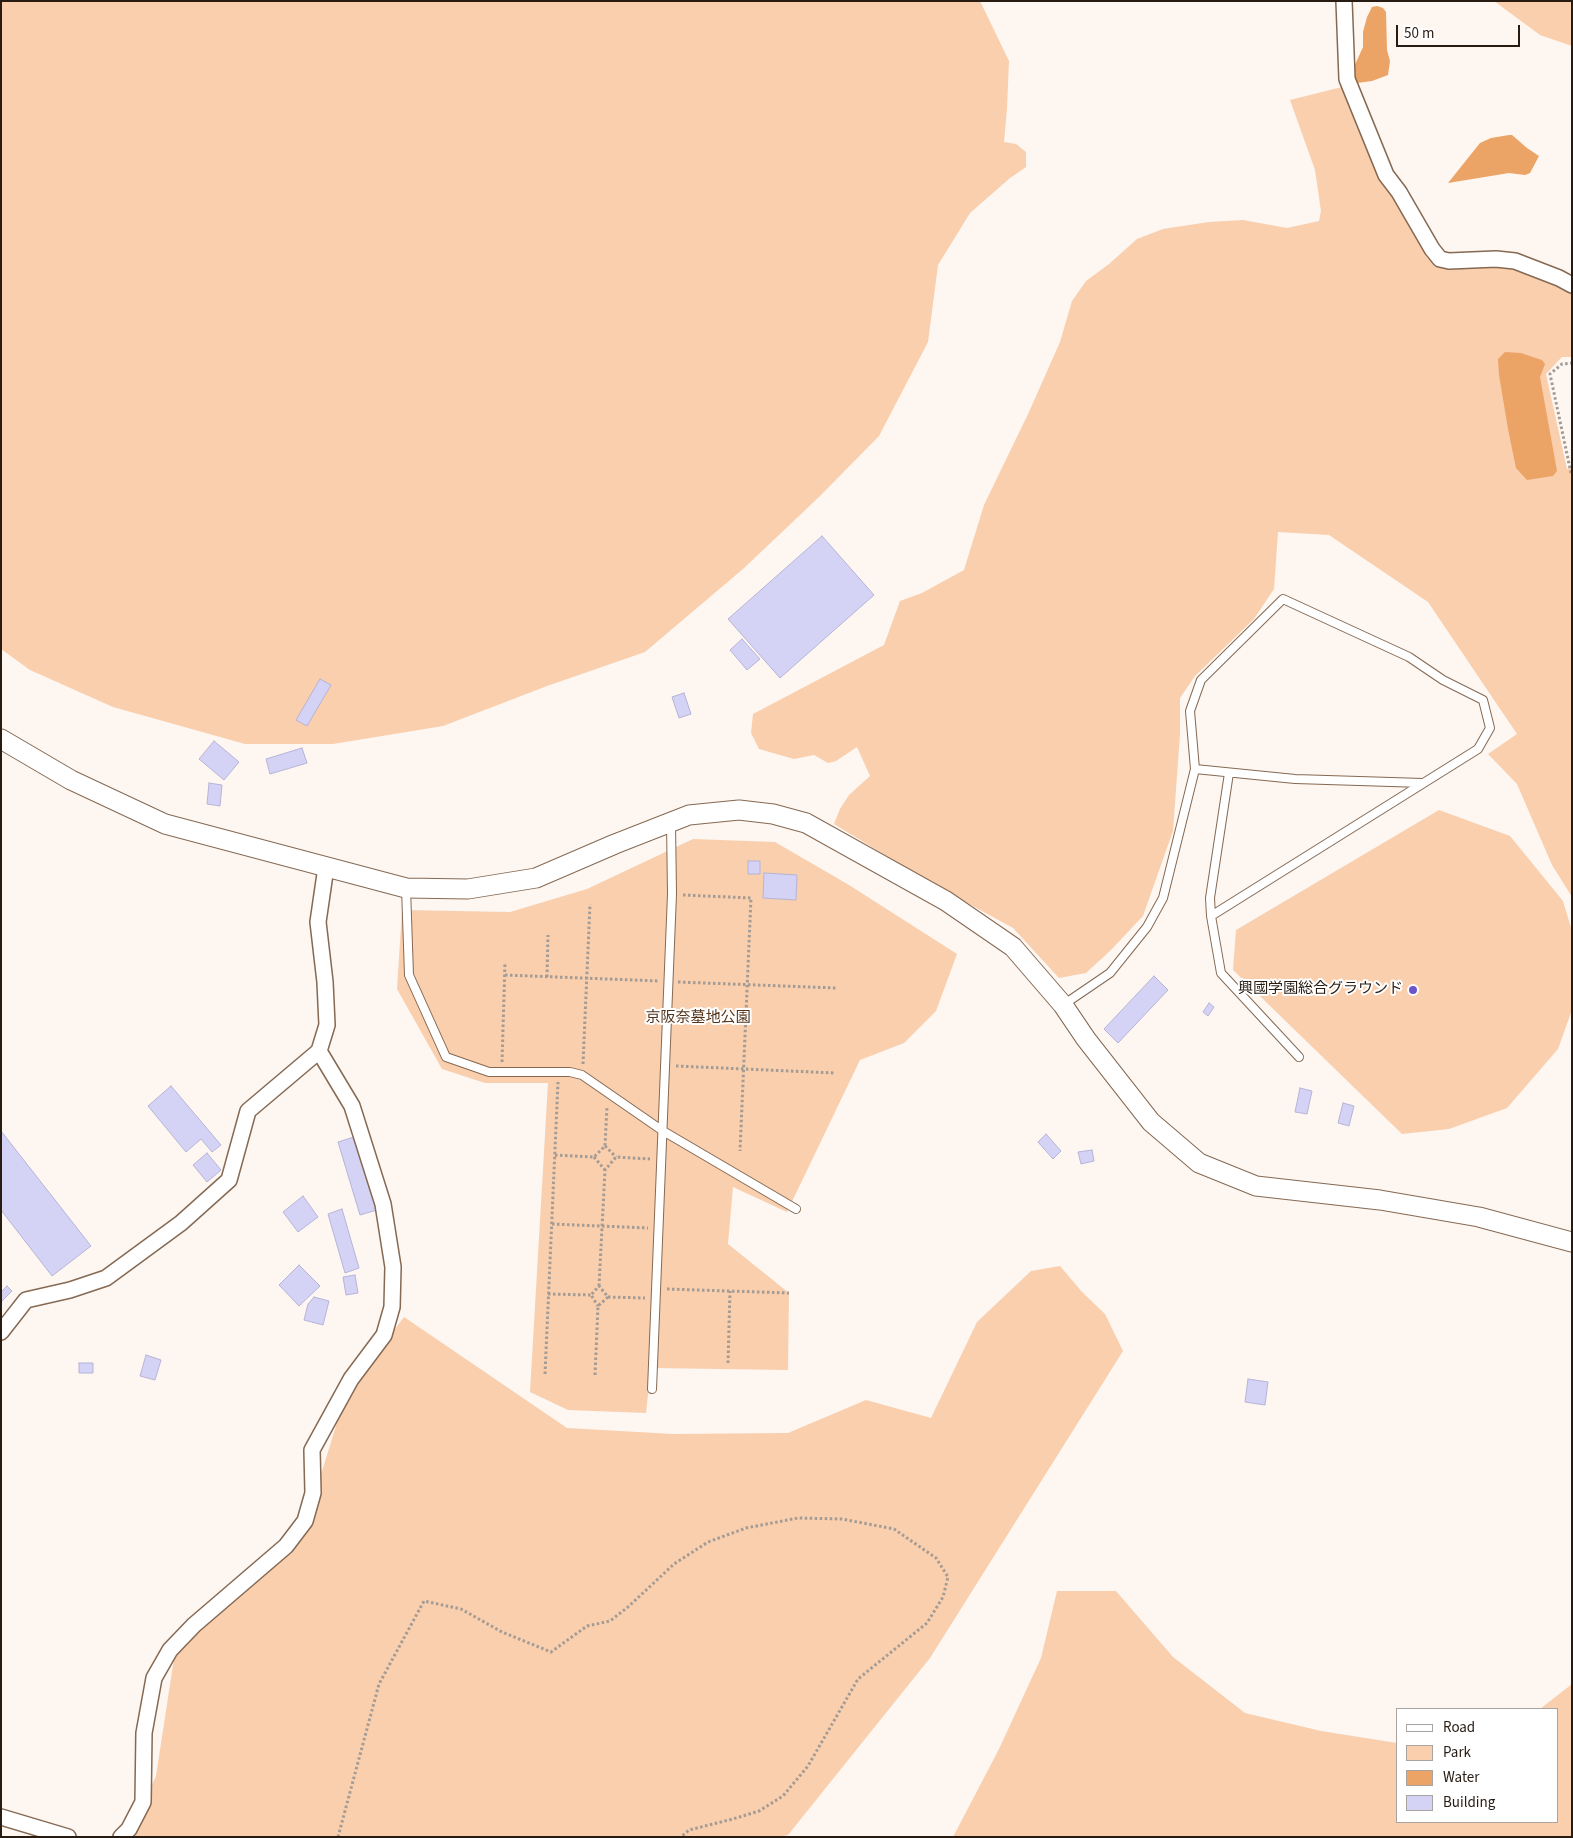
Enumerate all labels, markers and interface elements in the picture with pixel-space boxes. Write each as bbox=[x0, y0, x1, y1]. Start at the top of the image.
scale bar bbox=[1398, 15, 1522, 47]
text: 50 m bbox=[1404, 23, 1434, 44]
place label: 興國学園総合グラウンド bbox=[1238, 981, 1403, 999]
marker: 興國学園総合グラウンド bbox=[1407, 984, 1419, 996]
park label: 京阪奈墓地公園 bbox=[646, 1010, 750, 1028]
legend bbox=[1396, 1708, 1558, 1823]
text: Road bbox=[1443, 1717, 1475, 1738]
text: Park bbox=[1443, 1742, 1471, 1763]
text: Water bbox=[1443, 1767, 1479, 1788]
text: Building bbox=[1443, 1792, 1495, 1813]

